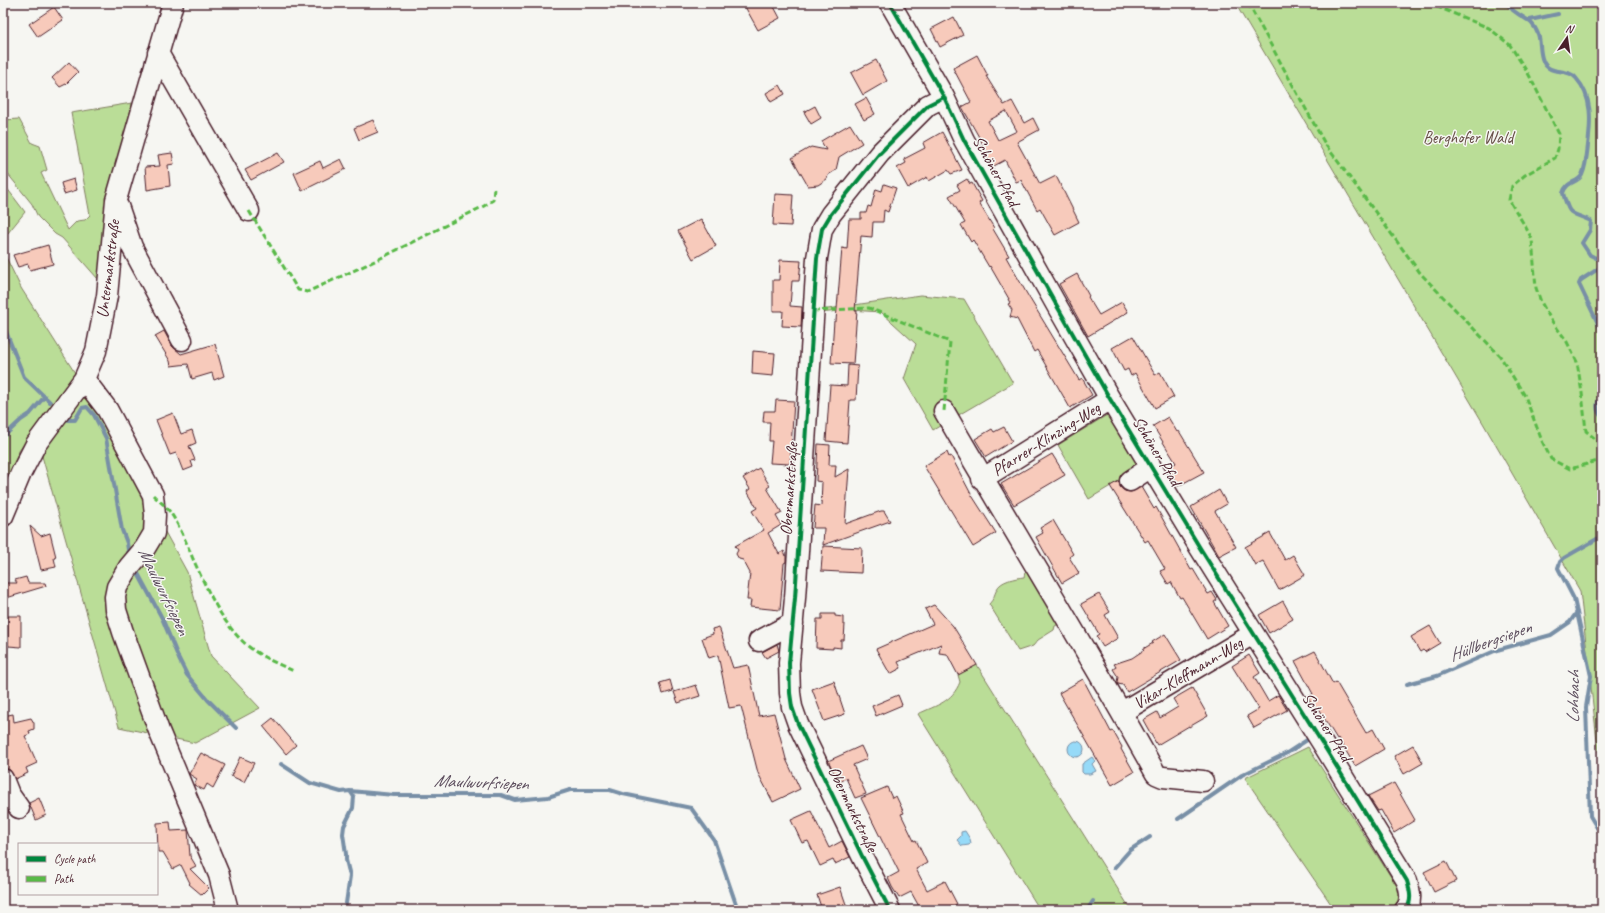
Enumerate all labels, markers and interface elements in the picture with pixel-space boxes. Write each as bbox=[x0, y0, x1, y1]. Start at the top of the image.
north arrow bbox=[1547, 18, 1587, 58]
text: N bbox=[1564, 21, 1576, 36]
park label: Berghofer Wald bbox=[1423, 127, 1515, 148]
street label: Schöner Pfad bbox=[968, 132, 1025, 212]
street label: Untermarkstraße bbox=[92, 217, 125, 319]
street label: Pfarrer-Klinzing-Weg bbox=[988, 397, 1105, 481]
street label: Schöner Pfad bbox=[1128, 412, 1187, 492]
street label: Obermarkstraße bbox=[775, 440, 803, 536]
water label: Maulwurfsiepen bbox=[133, 544, 195, 640]
water label: Hüllbergsiepen bbox=[1446, 615, 1536, 666]
street label: Vikar-Kleffmann-Weg bbox=[1130, 632, 1247, 714]
water label: Lohbach bbox=[1562, 669, 1584, 723]
street label: Schöner Pfad bbox=[1298, 689, 1358, 767]
street label: Obermarkstraße bbox=[823, 763, 883, 857]
water label: Maulwurfsiepen bbox=[433, 769, 530, 795]
legend bbox=[18, 843, 158, 895]
text: Cycle path bbox=[54, 851, 96, 867]
text: Path bbox=[54, 871, 74, 887]

